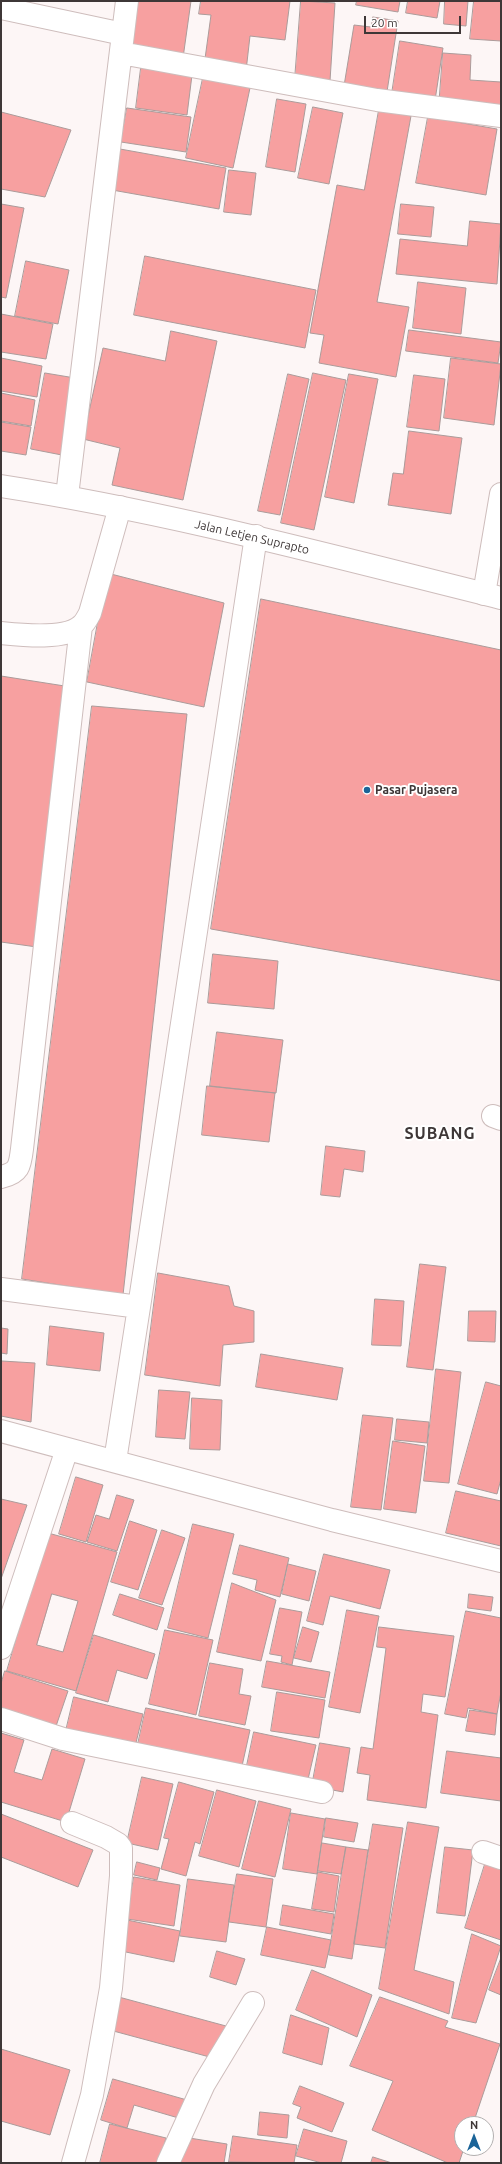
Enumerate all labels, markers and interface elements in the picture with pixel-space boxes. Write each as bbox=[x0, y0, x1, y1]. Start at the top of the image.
scale bar bbox=[366, 8, 463, 34]
text: 20 m bbox=[371, 16, 398, 29]
street label: Jalan Letjen Suprapto bbox=[193, 517, 311, 557]
place label: Pasar Pujasera bbox=[375, 783, 457, 797]
marker: Pasar Pujasera bbox=[362, 785, 372, 795]
district label: SUBANG bbox=[404, 1124, 476, 1144]
north arrow bbox=[454, 2116, 494, 2156]
text: N bbox=[470, 2119, 478, 2131]

